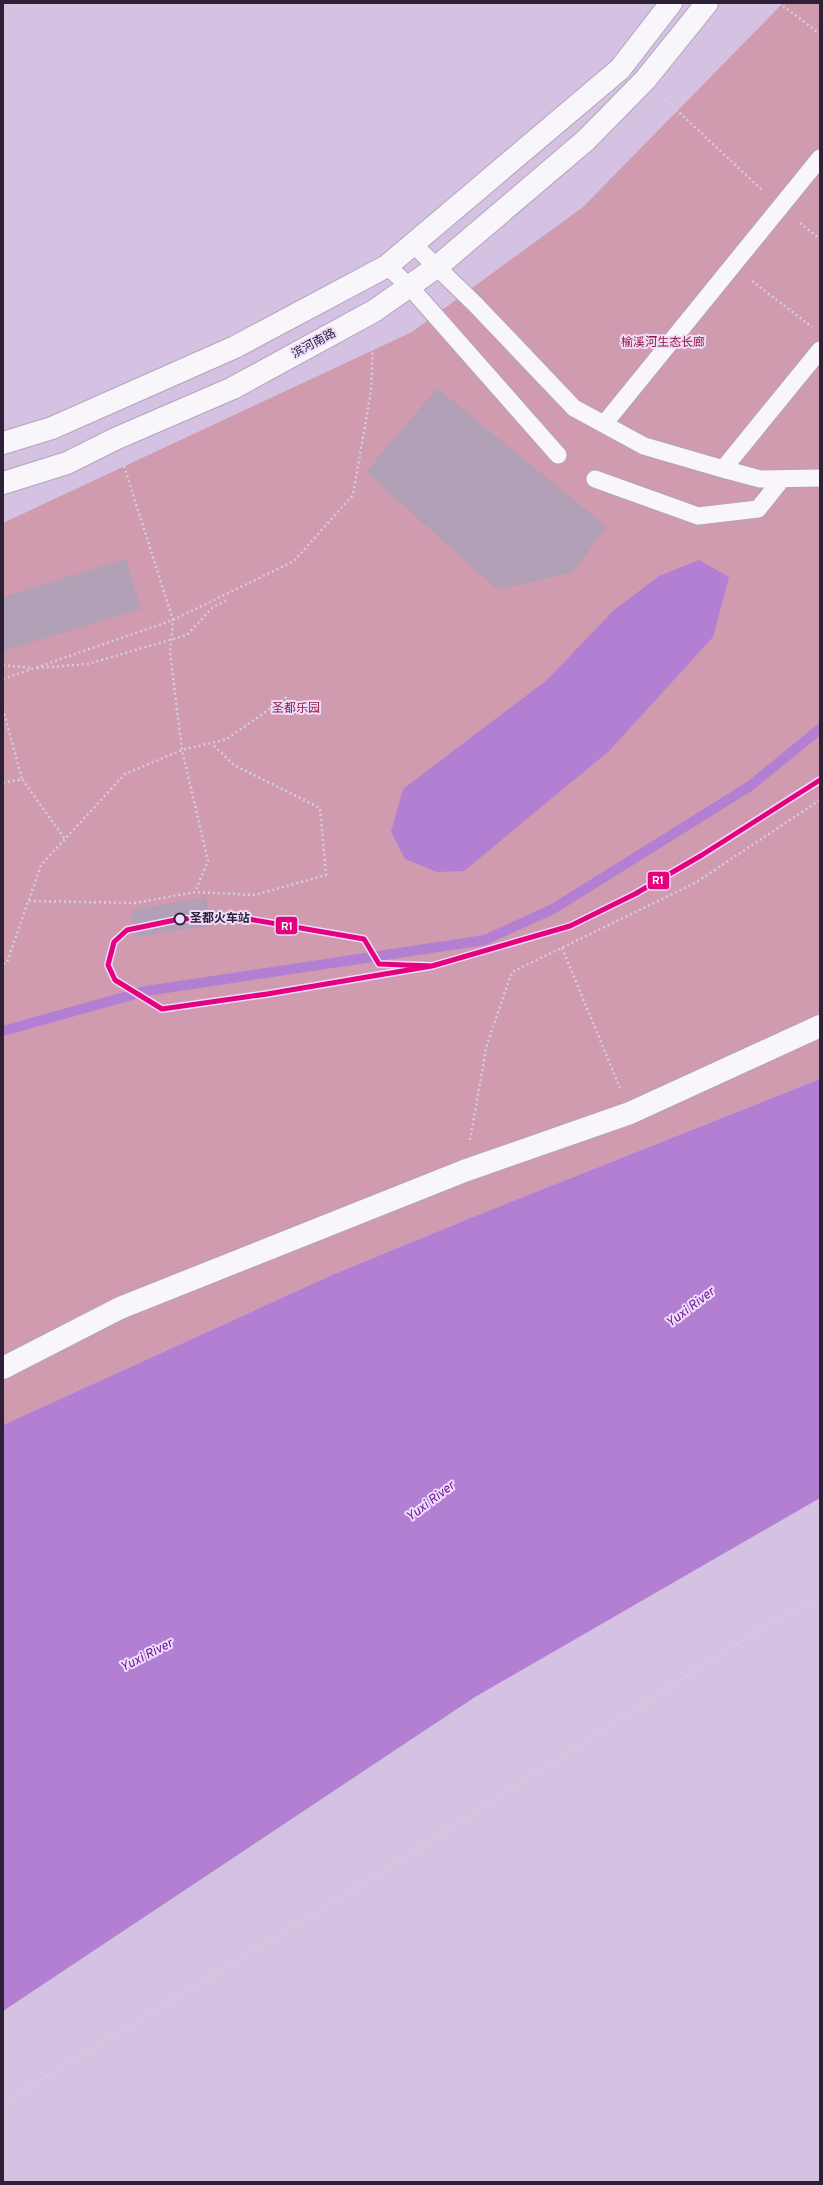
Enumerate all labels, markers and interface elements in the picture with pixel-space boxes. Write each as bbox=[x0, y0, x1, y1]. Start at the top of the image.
street label: 滨河南路 bbox=[289, 326, 339, 362]
park label: 榆溪河生态长廊 bbox=[621, 335, 705, 351]
park label: 圣都乐园 bbox=[272, 701, 320, 717]
line badge: R1 bbox=[647, 871, 670, 890]
text: R1 bbox=[652, 874, 664, 888]
place label: 圣都火车站 bbox=[190, 911, 250, 927]
marker: 圣都火车站 bbox=[173, 912, 187, 926]
line badge: R1 bbox=[275, 916, 298, 935]
text: R1 bbox=[281, 920, 293, 934]
water label: Yuxi River bbox=[663, 1284, 719, 1331]
water label: Yuxi River bbox=[403, 1478, 459, 1525]
water label: Yuxi River bbox=[118, 1636, 177, 1676]

